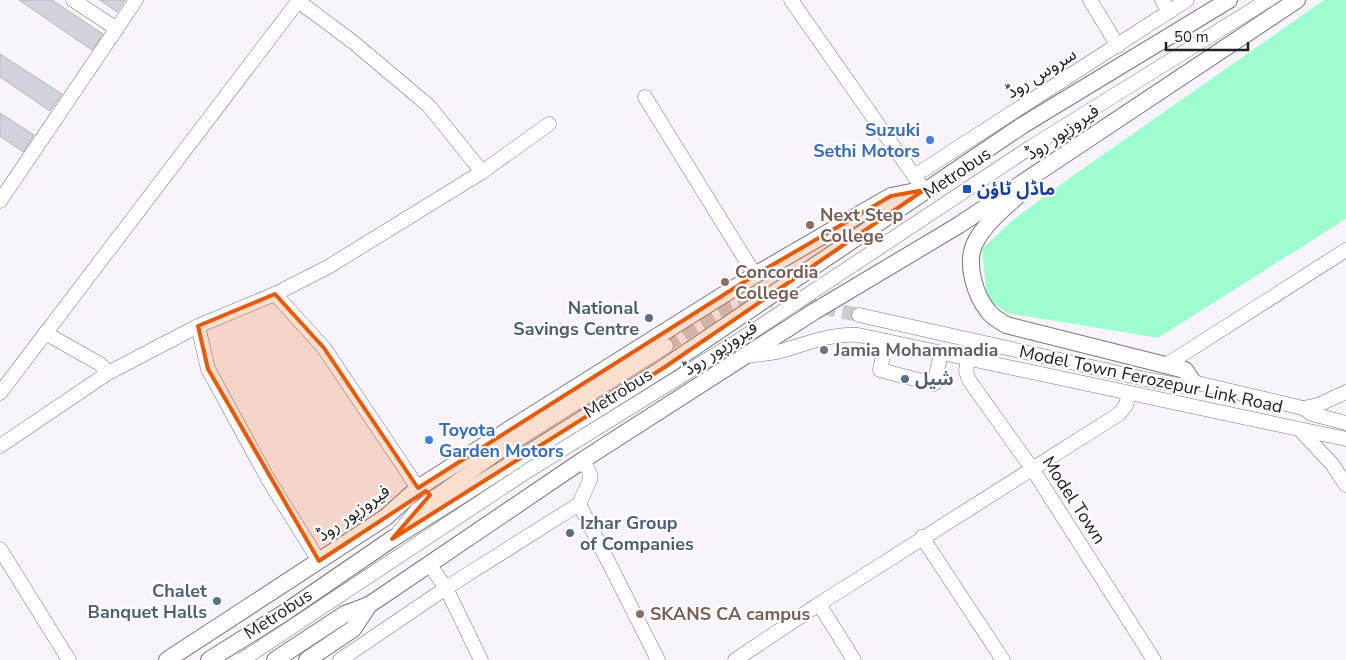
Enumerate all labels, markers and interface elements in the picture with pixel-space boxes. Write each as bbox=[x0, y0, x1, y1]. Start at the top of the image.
scale bar bbox=[1166, 20, 1248, 52]
text: 50 m bbox=[1174, 27, 1209, 47]
street label: سروس روڈ bbox=[1001, 42, 1081, 104]
street label: فیروزپور روڈ bbox=[1020, 98, 1104, 166]
place label: Suzuki Sethi Motors bbox=[813, 118, 920, 163]
marker: Suzuki Sethi Motors bbox=[924, 134, 936, 146]
street label: Metrobus bbox=[918, 142, 996, 204]
place label: ماڈل ٹاؤن bbox=[977, 177, 1055, 201]
marker: ماڈل ٹاؤن bbox=[961, 183, 973, 195]
place label: Next Step College bbox=[820, 203, 904, 248]
marker: Next Step College bbox=[804, 219, 816, 231]
place label: Concordia College bbox=[735, 260, 818, 305]
marker: Concordia College bbox=[719, 276, 731, 288]
place label: National Savings Centre bbox=[513, 296, 639, 341]
marker: National Savings Centre bbox=[643, 312, 655, 324]
street label: فیروزپور روڈ bbox=[678, 315, 762, 381]
place label: Jamia Mohammadia bbox=[833, 338, 998, 362]
street label: Model Town Ferozepur Link Road bbox=[1017, 339, 1285, 419]
marker: Jamia Mohammadia bbox=[818, 344, 830, 356]
street label: Metrobus bbox=[579, 362, 657, 424]
place label: شیل bbox=[915, 367, 954, 391]
marker: شیل bbox=[899, 373, 911, 385]
place label: Toyota Garden Motors bbox=[439, 418, 564, 463]
marker: Toyota Garden Motors bbox=[423, 434, 435, 446]
street label: Model Town bbox=[1037, 451, 1111, 549]
street label: فیروزپور روڈ bbox=[312, 479, 394, 547]
place label: Izhar Group of Companies bbox=[580, 511, 694, 556]
marker: Izhar Group of Companies bbox=[564, 527, 576, 539]
place label: Chalet Banquet Halls bbox=[88, 579, 207, 624]
street label: Metrobus bbox=[239, 583, 317, 645]
marker: Chalet Banquet Halls bbox=[211, 595, 223, 607]
place label: SKANS CA campus bbox=[650, 602, 810, 626]
marker: SKANS CA campus bbox=[634, 608, 646, 620]

